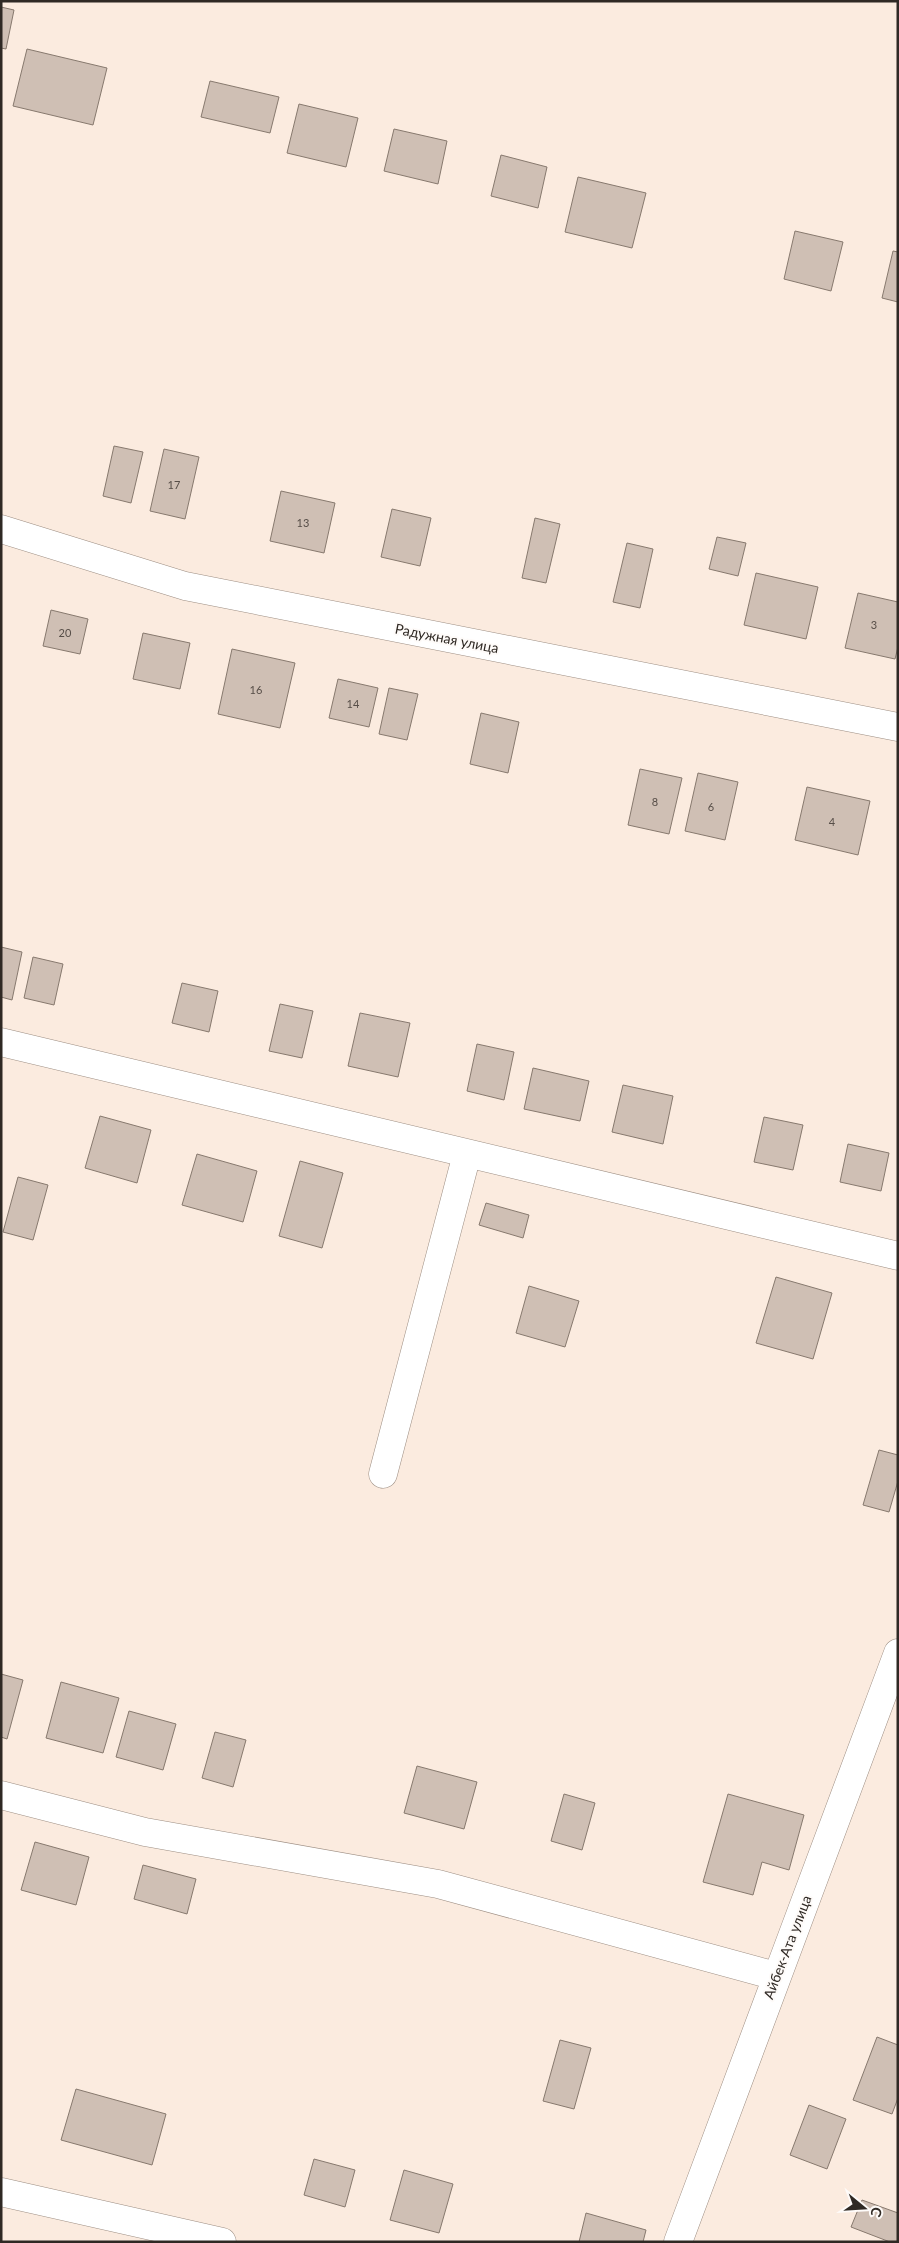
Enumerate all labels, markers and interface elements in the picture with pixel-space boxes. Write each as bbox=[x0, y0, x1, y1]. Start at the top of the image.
house number: 17 bbox=[168, 478, 180, 491]
house number: 13 bbox=[297, 516, 309, 529]
house number: 3 bbox=[871, 618, 877, 631]
street label: Радужная улица bbox=[394, 620, 500, 656]
house number: 20 bbox=[59, 626, 72, 639]
house number: 16 bbox=[250, 683, 262, 696]
house number: 14 bbox=[347, 697, 360, 710]
house number: 8 bbox=[652, 795, 658, 808]
house number: 6 bbox=[708, 800, 714, 813]
house number: 4 bbox=[829, 815, 836, 828]
street label: Айбек-Ата улица bbox=[759, 1893, 815, 2001]
north arrow bbox=[839, 2183, 889, 2233]
text: С bbox=[867, 2205, 886, 2220]

